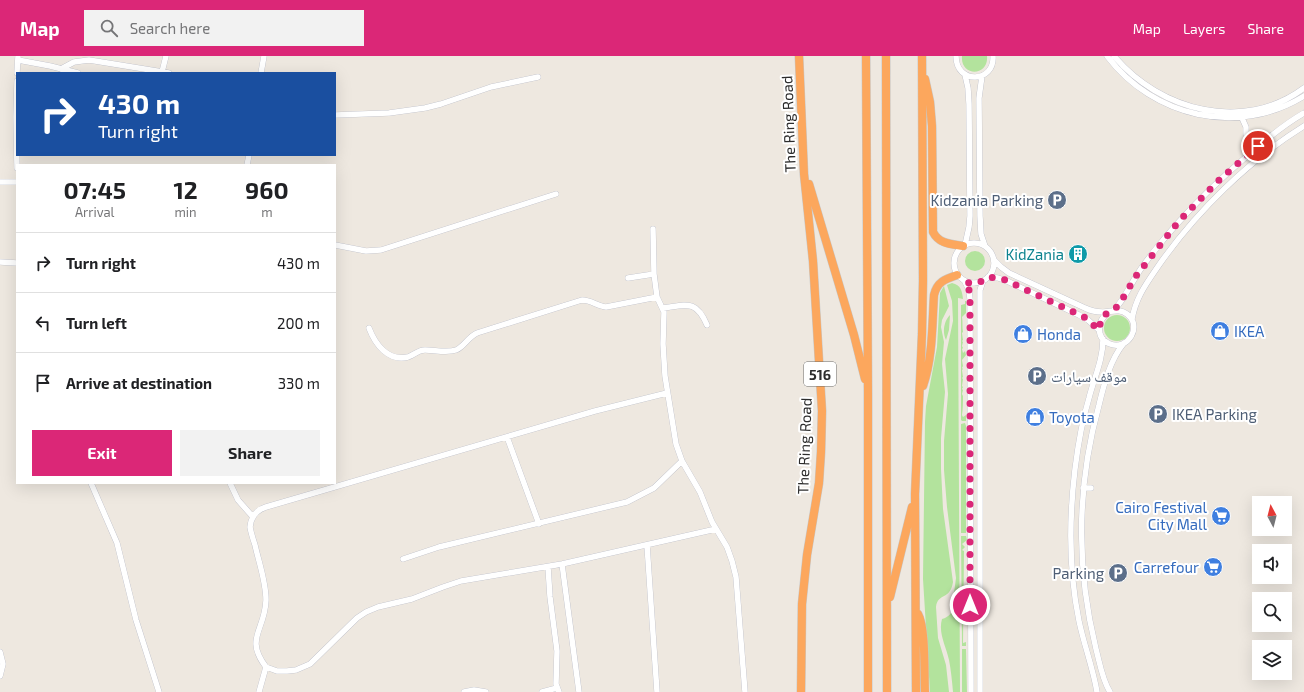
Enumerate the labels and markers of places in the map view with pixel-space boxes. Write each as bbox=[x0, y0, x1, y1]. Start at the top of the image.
pin bbox=[1241, 129, 1275, 163]
parking icon: Kidzania Parking bbox=[1046, 189, 1068, 211]
place label: Kidzania Parking bbox=[930, 191, 1044, 209]
building icon: KidZania bbox=[1067, 243, 1089, 265]
place label: KidZania bbox=[1005, 245, 1064, 263]
shop icon: IKEA bbox=[1209, 320, 1231, 342]
place label: IKEA bbox=[1234, 322, 1265, 340]
shop icon: Honda bbox=[1012, 323, 1034, 345]
place label: Honda bbox=[1037, 325, 1081, 343]
parking icon: موقف سيارات bbox=[1026, 365, 1048, 387]
place label: موقف سيارات bbox=[1051, 367, 1127, 386]
parking icon: IKEA Parking bbox=[1147, 403, 1169, 425]
place label: IKEA Parking bbox=[1172, 405, 1258, 423]
shop icon: Toyota bbox=[1024, 406, 1046, 428]
place label: Toyota bbox=[1049, 408, 1095, 426]
place label: Cairo Festival City Mall bbox=[1115, 498, 1208, 533]
supermarket icon: Cairo Festival City Mall bbox=[1210, 505, 1232, 527]
supermarket icon: Carrefour bbox=[1202, 556, 1224, 578]
place label: Carrefour bbox=[1134, 558, 1199, 576]
parking icon: Parking bbox=[1107, 562, 1129, 584]
place label: Parking bbox=[1053, 564, 1105, 582]

